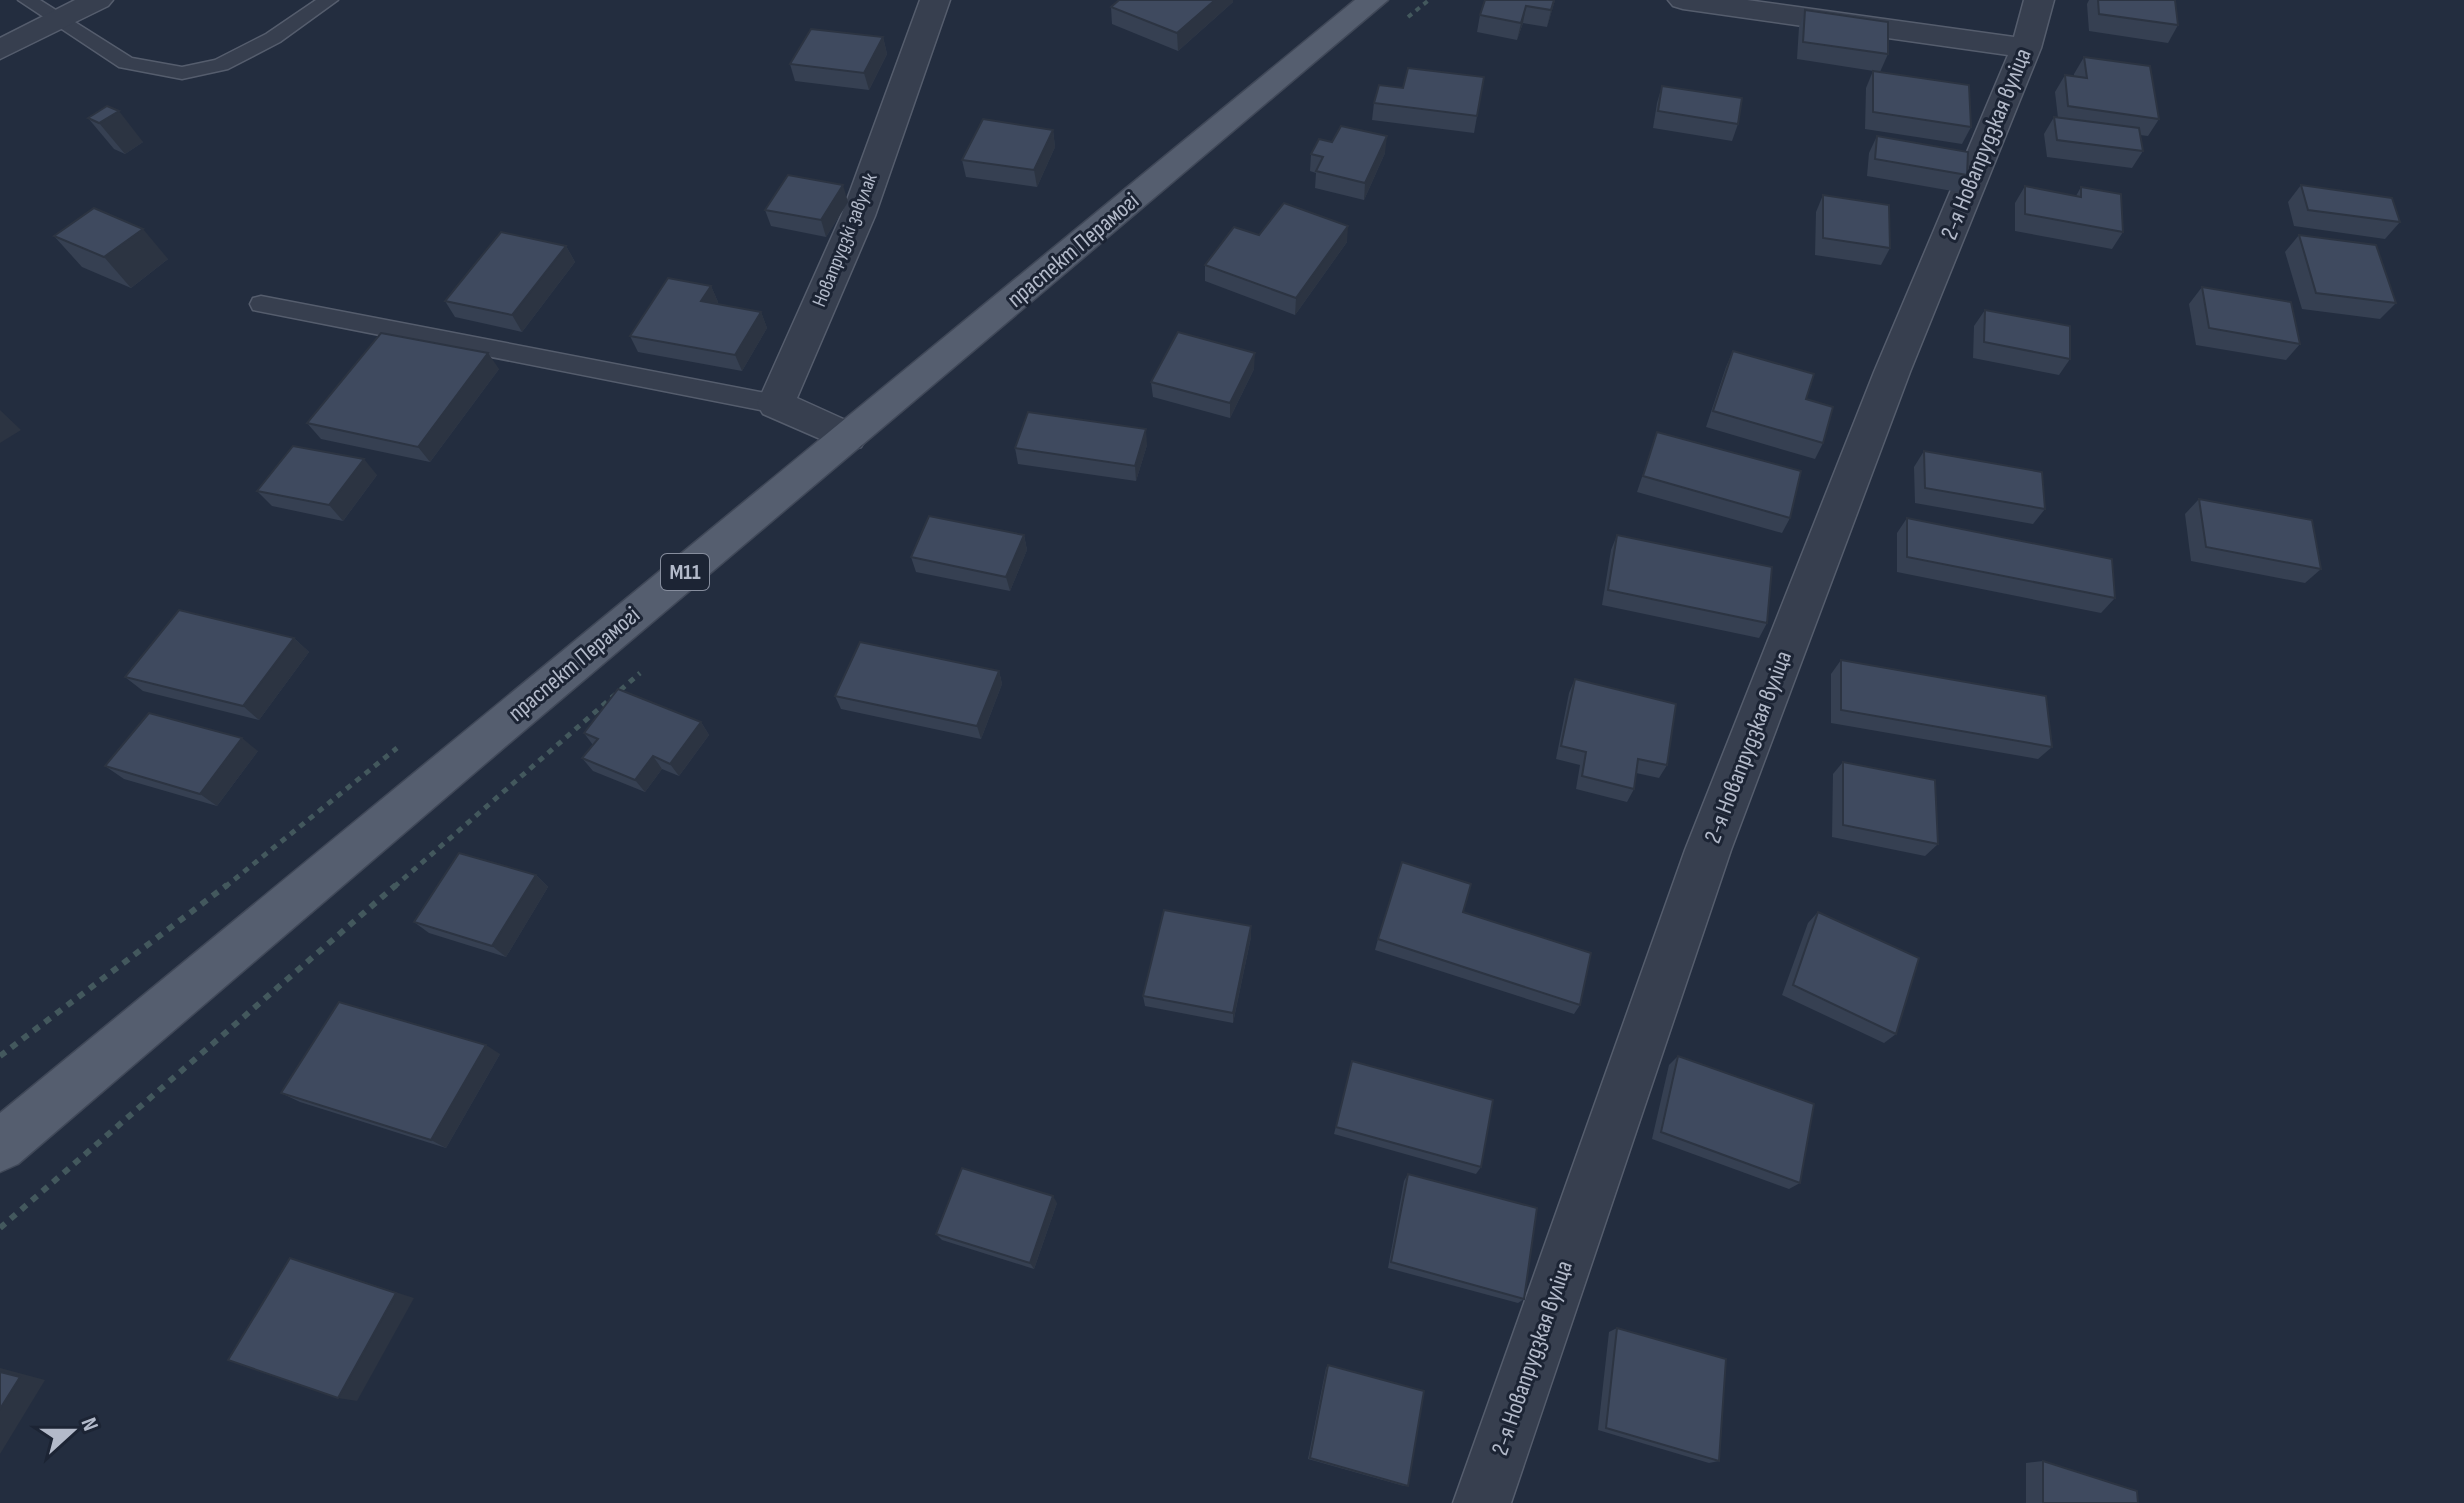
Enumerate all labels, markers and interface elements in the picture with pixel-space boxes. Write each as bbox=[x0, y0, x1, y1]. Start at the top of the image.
street label: 2-я Новапрудзкая вуліца bbox=[1934, 44, 2038, 244]
street label: Новапрудзкі завулак bbox=[807, 169, 883, 310]
street label: праспект Перамогі bbox=[1001, 186, 1145, 314]
road number: М11 bbox=[661, 554, 709, 590]
street label: праспект Перамогі bbox=[502, 600, 646, 728]
street label: 2-я Новапрудзкая вуліца bbox=[1698, 647, 1798, 847]
street label: 2-я Новапрудзкая вуліца bbox=[1485, 1257, 1579, 1459]
north arrow bbox=[32, 1391, 112, 1471]
text: N bbox=[75, 1414, 104, 1435]

